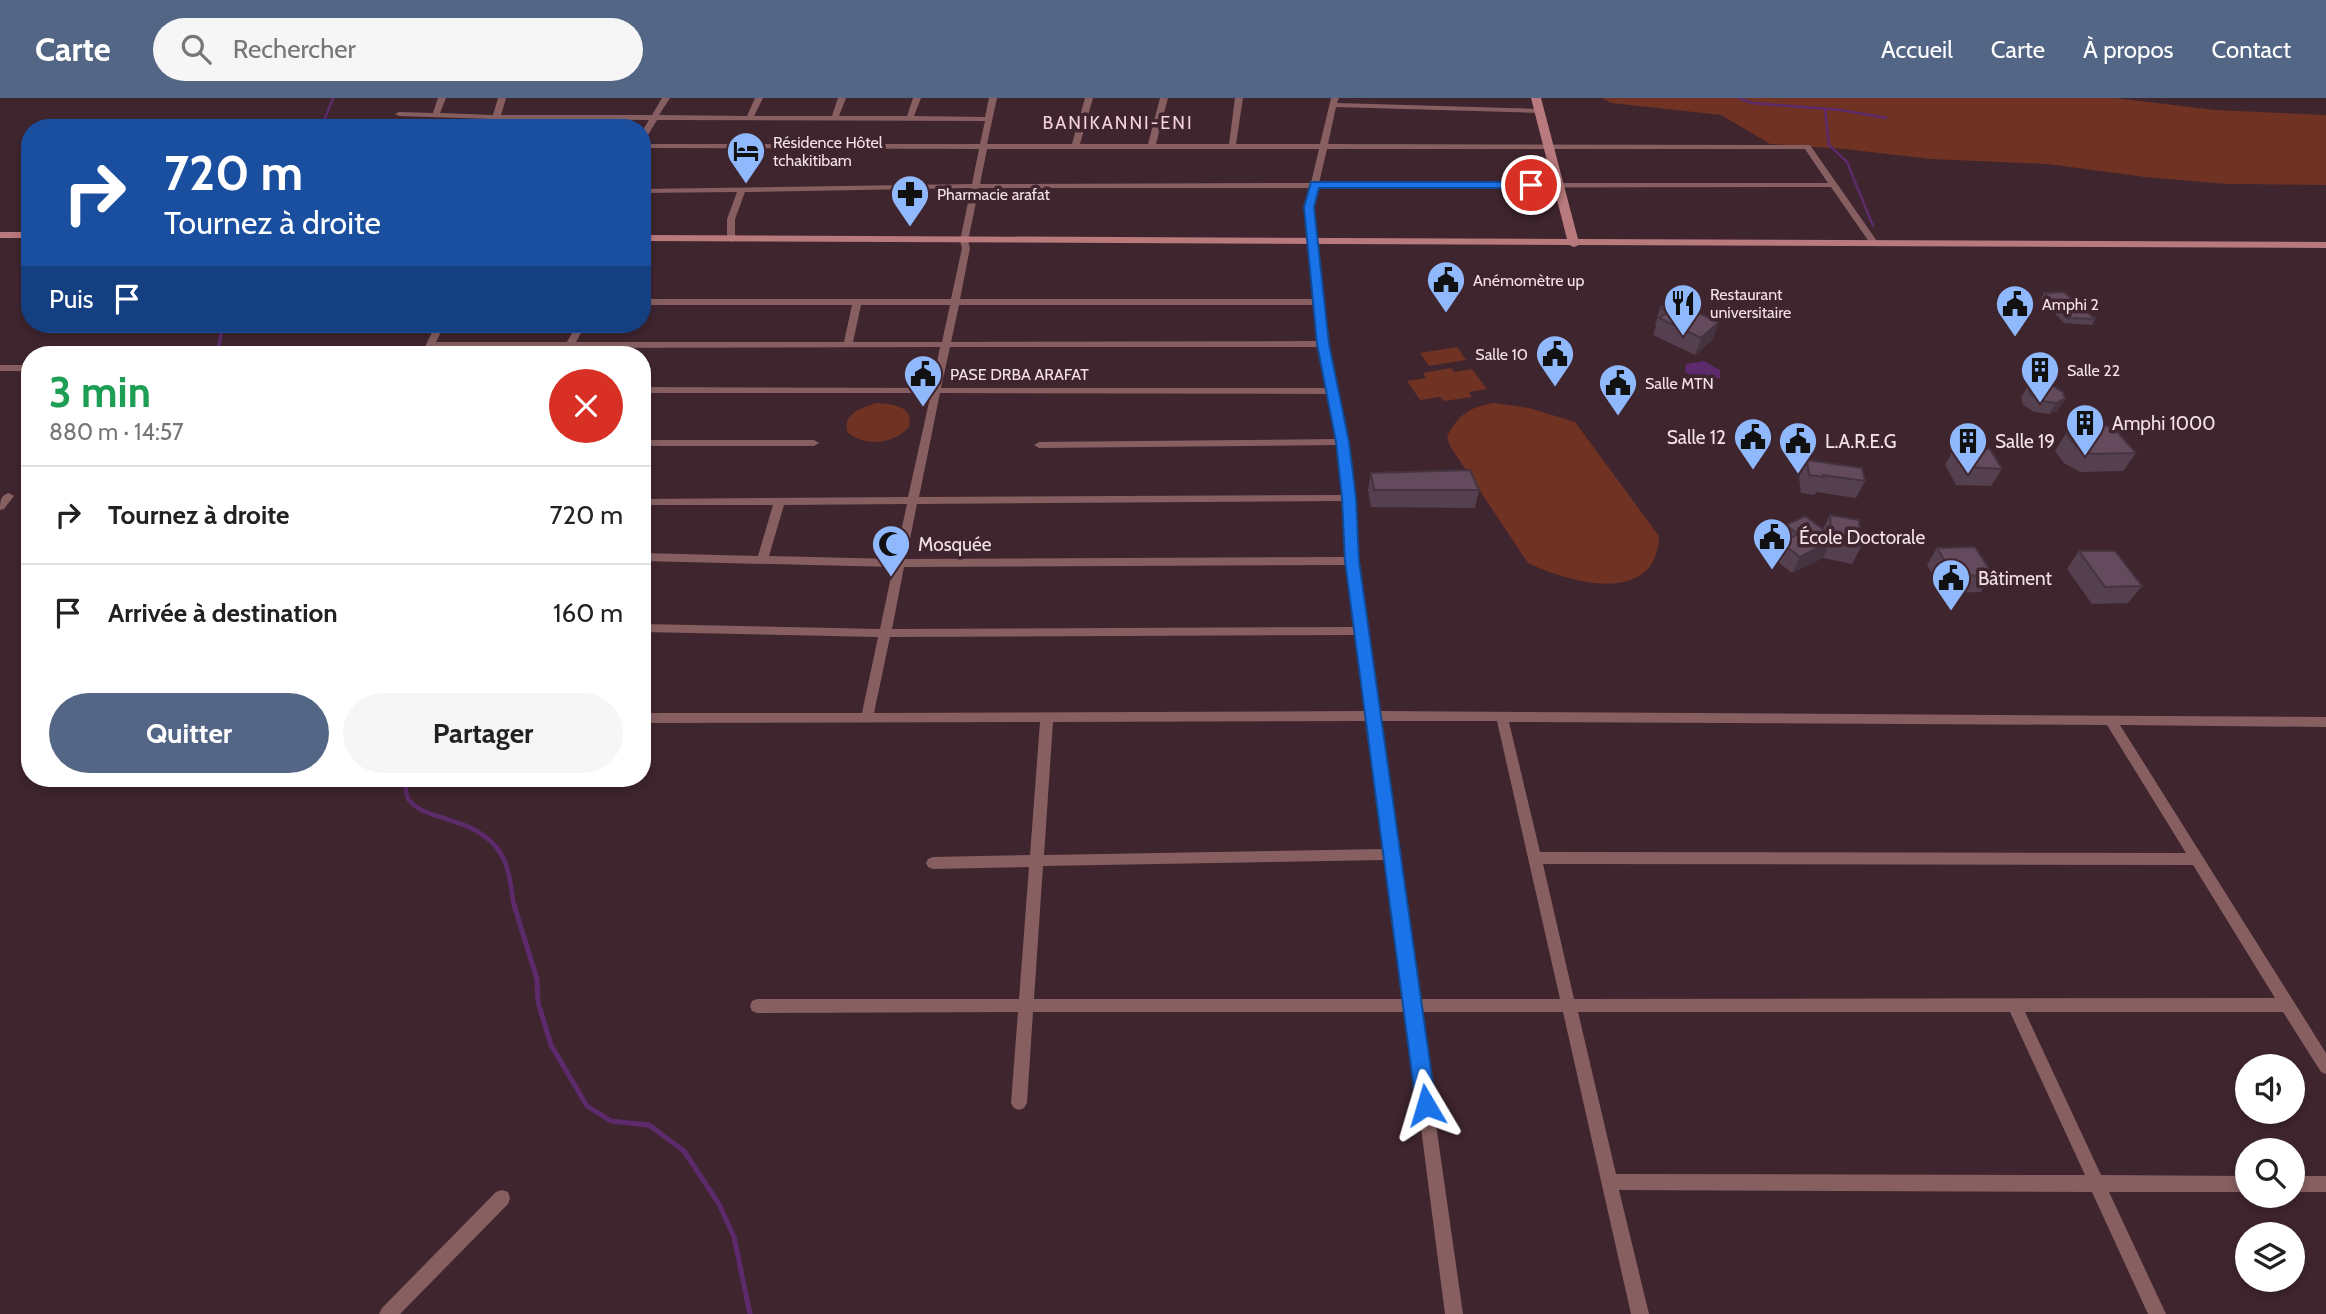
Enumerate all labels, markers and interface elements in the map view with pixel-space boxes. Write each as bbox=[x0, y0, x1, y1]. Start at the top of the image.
search box bbox=[153, 18, 643, 81]
text: Carte bbox=[35, 29, 111, 69]
icon: search bbox=[177, 30, 215, 68]
text: Rechercher bbox=[233, 33, 356, 65]
text: Accueil bbox=[1881, 35, 1953, 64]
text: Carte bbox=[1991, 35, 2045, 64]
text: À propos bbox=[2083, 35, 2174, 64]
text: Contact bbox=[2212, 35, 2291, 64]
district label: BANIKANNI-ENI bbox=[1042, 112, 1194, 134]
hotel icon: Résidence Hôtel tchakitibam bbox=[725, 130, 767, 185]
place label: Résidence Hôtel tchakitibam bbox=[773, 133, 883, 170]
text: 720 m bbox=[164, 143, 303, 202]
icon: right bbox=[49, 147, 140, 238]
pin bbox=[1501, 155, 1561, 215]
icon: arrive bbox=[1512, 166, 1550, 204]
pharmacy icon: Pharmacie arafat bbox=[889, 173, 931, 228]
place label: Pharmacie arafat bbox=[937, 185, 1051, 204]
text: Tournez à droite bbox=[164, 203, 381, 242]
public building icon: Anémomètre up bbox=[1425, 259, 1467, 314]
place label: Anémomètre up bbox=[1473, 271, 1584, 290]
icon: arrive bbox=[108, 280, 146, 318]
restaurant icon: Restaurant universitaire bbox=[1662, 282, 1704, 337]
text: Puis bbox=[49, 283, 94, 315]
public building icon: Amphi 2 bbox=[1994, 283, 2036, 338]
place label: Restaurant universitaire bbox=[1710, 285, 1791, 322]
place label: Amphi 2 bbox=[2042, 295, 2099, 314]
public building icon: Salle 10 bbox=[1534, 333, 1576, 388]
place label: Salle 10 bbox=[1475, 345, 1528, 364]
building icon: Salle 22 bbox=[2019, 349, 2061, 404]
public building icon: PASE DRBA ARAFAT bbox=[902, 353, 944, 408]
place label: Salle 22 bbox=[2067, 361, 2120, 380]
public building icon: Salle MTN bbox=[1597, 362, 1639, 417]
place label: PASE DRBA ARAFAT bbox=[950, 365, 1089, 384]
text: 3 min bbox=[49, 366, 151, 418]
button: close bbox=[549, 369, 623, 443]
place label: Salle MTN bbox=[1645, 374, 1714, 393]
building icon: Amphi 1000 bbox=[2064, 402, 2106, 457]
place label: Amphi 1000 bbox=[2112, 412, 2216, 435]
public building icon: Salle 12 bbox=[1732, 416, 1774, 471]
text: 880 m · 14:57 bbox=[49, 418, 184, 446]
public building icon: L.A.R.E.G bbox=[1777, 420, 1819, 475]
building icon: Salle 19 bbox=[1947, 420, 1989, 475]
place label: Salle 12 bbox=[1667, 426, 1726, 449]
place label: L.A.R.E.G bbox=[1825, 430, 1897, 453]
place label: Salle 19 bbox=[1995, 430, 2055, 453]
icon: right bbox=[49, 496, 87, 534]
text: Tournez à droite bbox=[108, 499, 290, 531]
text: 720 m bbox=[549, 499, 623, 531]
public building icon: École Doctorale bbox=[1751, 516, 1793, 571]
mosque icon: Mosquée bbox=[870, 523, 912, 578]
place label: École Doctorale bbox=[1799, 525, 1925, 549]
place label: Mosquée bbox=[918, 533, 992, 556]
public building icon: Bâtiment bbox=[1930, 557, 1972, 612]
place label: Bâtiment bbox=[1978, 567, 2053, 590]
icon: arrive bbox=[49, 594, 87, 632]
text: Arrivée à destination bbox=[108, 597, 338, 629]
text: 160 m bbox=[553, 597, 623, 629]
button: Quitter bbox=[49, 693, 329, 773]
button: Partager bbox=[343, 693, 623, 773]
map controls bbox=[2235, 1054, 2305, 1292]
button: sound bbox=[2235, 1054, 2305, 1124]
position arrow bbox=[1389, 1068, 1463, 1142]
button: search bbox=[2235, 1138, 2305, 1208]
button: layers bbox=[2235, 1222, 2305, 1292]

